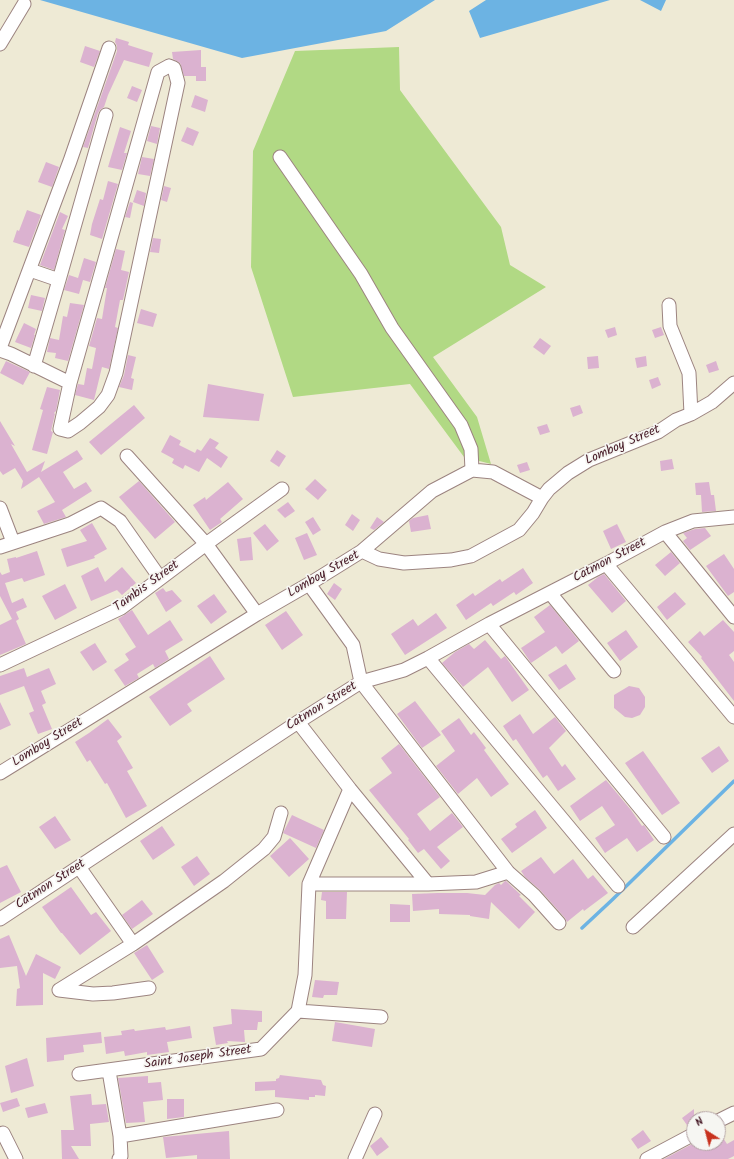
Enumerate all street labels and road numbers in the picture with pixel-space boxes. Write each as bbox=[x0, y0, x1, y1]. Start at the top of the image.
street label: Lomboy Street bbox=[583, 423, 663, 469]
street label: Catmon Street bbox=[571, 535, 649, 587]
street label: Lomboy Street bbox=[285, 548, 363, 602]
street label: Tambis Street bbox=[111, 558, 183, 616]
street label: Catmon Street bbox=[284, 679, 360, 735]
street label: Lomboy Street bbox=[10, 715, 86, 771]
street label: Catmon Street bbox=[13, 857, 89, 913]
street label: Saint Joseph Street bbox=[143, 1043, 253, 1073]

